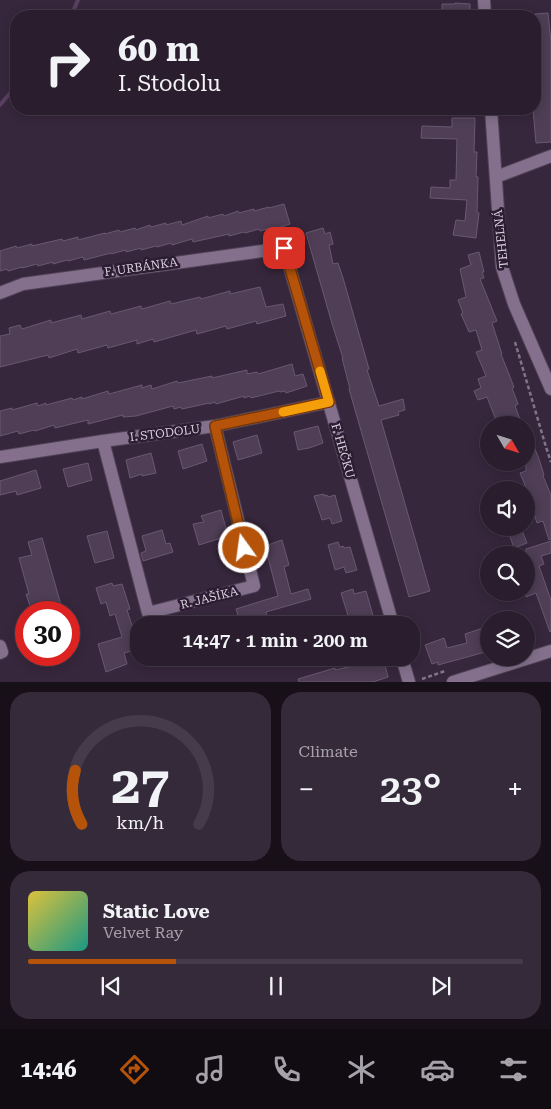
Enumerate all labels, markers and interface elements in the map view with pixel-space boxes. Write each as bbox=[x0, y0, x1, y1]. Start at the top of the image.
text: 60 m bbox=[118, 29, 200, 70]
icon: right bbox=[35, 30, 100, 95]
text: I. Stodolu bbox=[118, 71, 221, 96]
street label: TEHELNÁ bbox=[491, 208, 511, 269]
pin bbox=[263, 227, 305, 269]
icon: arrive bbox=[270, 234, 298, 262]
street label: F. URBÁNKA bbox=[104, 255, 179, 279]
north arrow bbox=[480, 416, 535, 471]
map controls bbox=[480, 416, 535, 666]
street label: I. STODOLU bbox=[129, 422, 201, 444]
street label: F. HEČKU bbox=[328, 422, 358, 480]
button: sound bbox=[480, 481, 535, 536]
position arrow bbox=[217, 521, 269, 573]
button: search bbox=[480, 546, 535, 601]
street label: R. JAŠÍKA bbox=[179, 584, 240, 612]
speed limit sign: 30 bbox=[15, 601, 80, 666]
button: layers bbox=[480, 611, 535, 666]
text: 14:47 · 1 min · 200 m bbox=[182, 629, 368, 652]
text: Climate bbox=[299, 742, 358, 761]
text: 27 bbox=[111, 755, 169, 816]
text: 23° bbox=[380, 767, 441, 811]
text: − bbox=[299, 773, 314, 806]
text: + bbox=[507, 773, 523, 806]
text: km/h bbox=[116, 812, 165, 833]
text: Static Love bbox=[103, 900, 210, 923]
text: Velvet Ray bbox=[103, 923, 183, 942]
icon: previous bbox=[97, 972, 125, 1000]
icon: pause bbox=[262, 972, 290, 1000]
icon: next bbox=[427, 972, 455, 1000]
icon: directions bbox=[117, 1052, 152, 1087]
icon: music bbox=[193, 1052, 228, 1087]
icon: phone bbox=[269, 1052, 304, 1087]
icon: climate bbox=[344, 1052, 379, 1087]
icon: car bbox=[420, 1052, 455, 1087]
icon: filters bbox=[496, 1052, 531, 1087]
text: 14:46 bbox=[20, 1057, 77, 1082]

